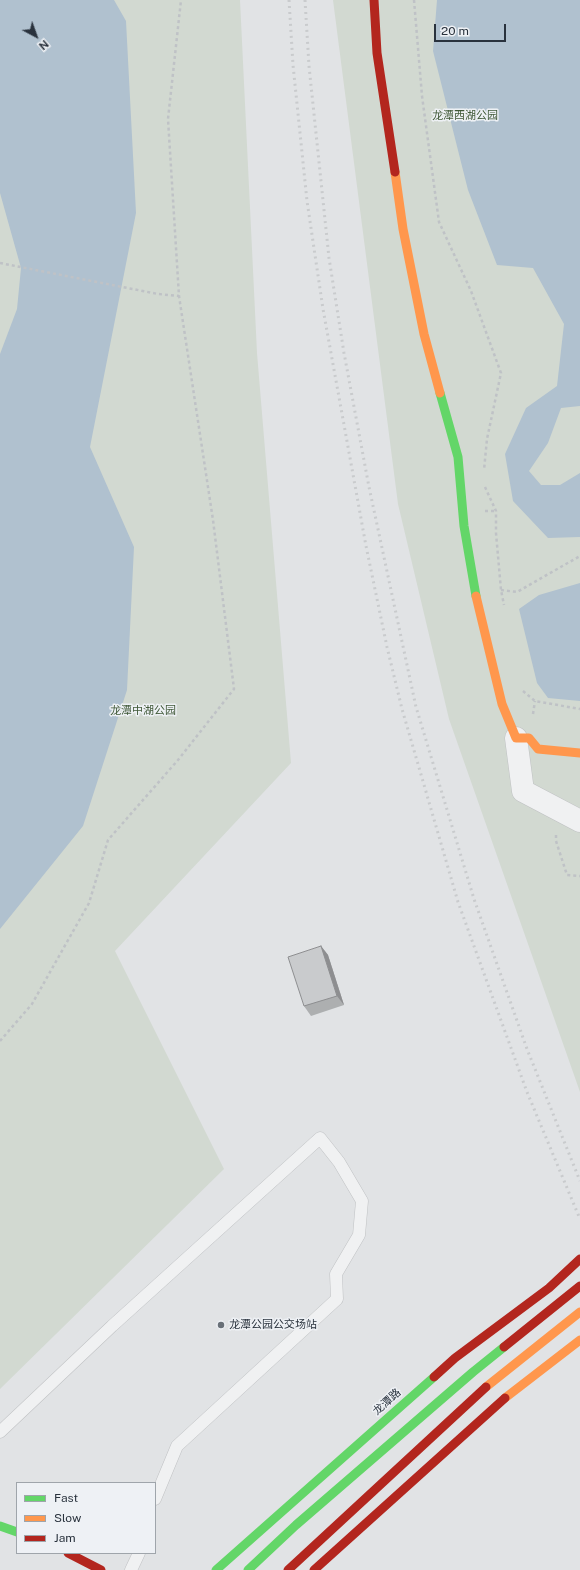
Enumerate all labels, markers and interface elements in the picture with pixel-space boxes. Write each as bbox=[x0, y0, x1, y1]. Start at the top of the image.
north arrow bbox=[16, 16, 56, 56]
scale bar bbox=[436, 16, 508, 42]
text: 20 m bbox=[441, 24, 469, 38]
text: N bbox=[37, 38, 51, 52]
park label: 龙潭西湖公园 bbox=[432, 109, 498, 123]
park label: 龙潭中湖公园 bbox=[110, 704, 176, 718]
place label: 龙潭公园公交场站 bbox=[229, 1318, 317, 1332]
marker: 龙潭公园公交场站 bbox=[216, 1320, 226, 1330]
street label: 龙潭路 bbox=[370, 1386, 404, 1418]
legend bbox=[16, 1482, 156, 1554]
text: Fast bbox=[54, 1491, 78, 1505]
text: Slow bbox=[54, 1511, 81, 1525]
text: Jam bbox=[54, 1531, 76, 1545]

